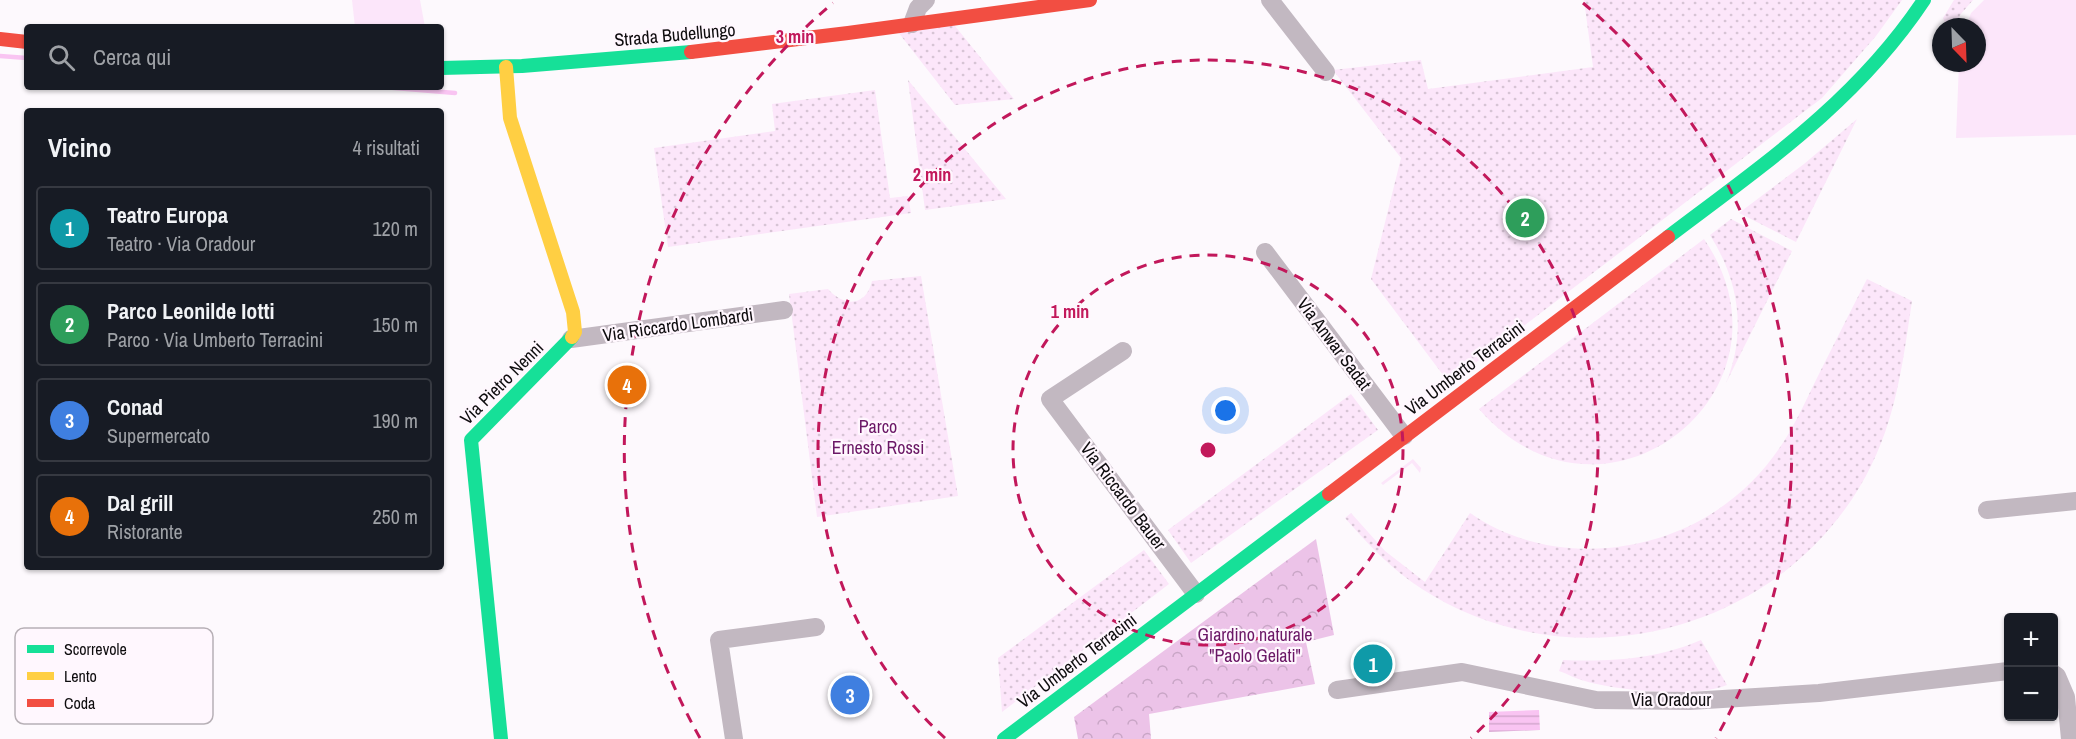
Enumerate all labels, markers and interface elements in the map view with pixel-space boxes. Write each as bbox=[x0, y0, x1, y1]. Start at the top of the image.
street label: Strada Budellungo bbox=[613, 17, 737, 52]
north arrow bbox=[1932, 18, 1986, 72]
search box bbox=[24, 24, 444, 90]
text: 3 min bbox=[776, 24, 814, 49]
icon: search bbox=[45, 41, 78, 74]
text: Cerca qui bbox=[93, 42, 171, 72]
text: Vicino bbox=[48, 130, 112, 165]
text: 4 risultati bbox=[353, 134, 420, 161]
text: 2 min bbox=[913, 162, 951, 187]
pin: 2 bbox=[1506, 196, 1544, 240]
text: Teatro Europa bbox=[107, 200, 228, 230]
text: 1 bbox=[65, 215, 74, 242]
text: 120 m bbox=[372, 215, 418, 242]
text: Teatro · Via Oradour bbox=[107, 230, 255, 257]
street label: Via Anwar Sadat bbox=[1291, 292, 1377, 395]
text: Parco Leonilde Iotti bbox=[107, 296, 274, 326]
text: 1 min bbox=[1051, 299, 1089, 324]
street label: Via Riccardo Lombardi bbox=[601, 302, 755, 347]
text: 2 bbox=[65, 311, 74, 338]
text: 150 m bbox=[372, 311, 418, 338]
street label: Via Umberto Terracini bbox=[1400, 314, 1530, 421]
text: Parco · Via Umberto Terracini bbox=[107, 326, 323, 353]
street label: Via Pietro Nenni bbox=[454, 335, 549, 430]
pin: 4 bbox=[608, 362, 646, 408]
text: Conad bbox=[107, 392, 163, 422]
your location bbox=[1211, 396, 1240, 425]
text: 3 bbox=[65, 407, 74, 434]
text: 190 m bbox=[372, 407, 418, 434]
park label: Parco Ernesto Rossi bbox=[832, 414, 924, 460]
text: Supermercato bbox=[107, 422, 210, 449]
street label: Via Riccardo Bauer bbox=[1075, 437, 1172, 555]
centre of rings bbox=[1198, 440, 1218, 460]
text: Dal grill bbox=[107, 488, 173, 518]
text: 4 bbox=[65, 503, 74, 530]
text: 250 m bbox=[372, 503, 418, 530]
text: Ristorante bbox=[107, 518, 183, 545]
street label: Via Umberto Terracini bbox=[1012, 607, 1142, 714]
map controls bbox=[2004, 613, 2058, 721]
button: + bbox=[2004, 613, 2058, 667]
park label: Giardino naturale "Paolo Gelati" bbox=[1198, 622, 1312, 668]
legend bbox=[15, 628, 213, 724]
text: Scorrevole bbox=[64, 638, 127, 660]
pin: 1 bbox=[1354, 642, 1392, 686]
text: Lento bbox=[64, 665, 97, 687]
button: − bbox=[2004, 667, 2058, 721]
pin: 3 bbox=[830, 672, 870, 718]
street label: Via Oradour bbox=[1631, 687, 1711, 712]
text: Coda bbox=[64, 692, 96, 714]

